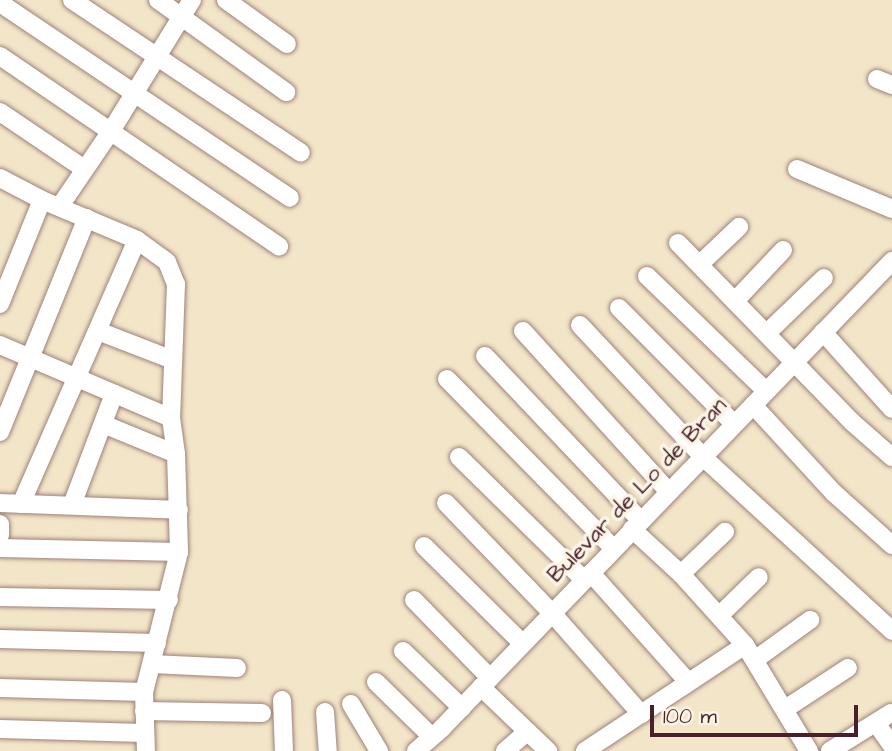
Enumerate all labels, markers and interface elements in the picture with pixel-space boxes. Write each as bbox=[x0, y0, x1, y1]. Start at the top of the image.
street label: Bulevar de Lo de Bran bbox=[541, 392, 733, 588]
scale bar bbox=[654, 692, 862, 736]
text: 100 m bbox=[663, 702, 717, 731]

